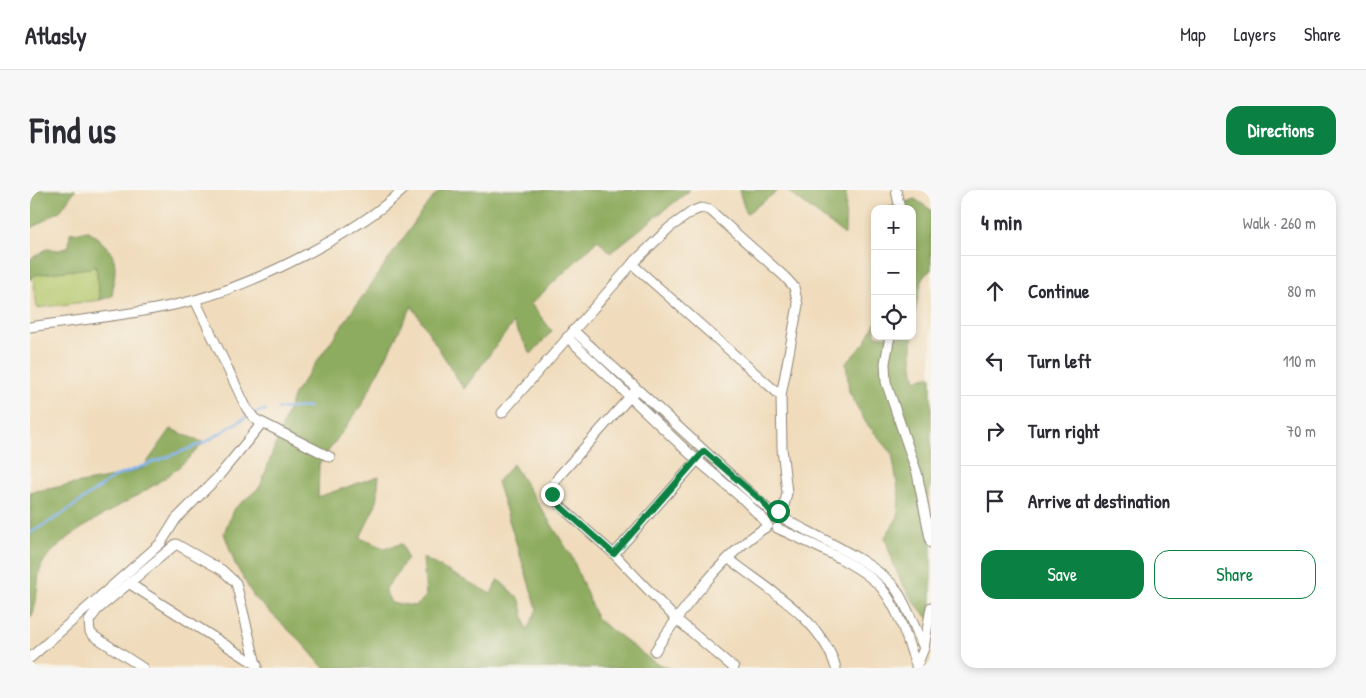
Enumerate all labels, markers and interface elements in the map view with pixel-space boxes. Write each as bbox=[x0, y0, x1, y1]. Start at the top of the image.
text: Atlasly bbox=[25, 19, 87, 51]
text: Map bbox=[1180, 22, 1206, 47]
text: Layers bbox=[1234, 22, 1276, 47]
text: Share bbox=[1304, 22, 1341, 47]
button: Directions bbox=[1226, 106, 1336, 155]
text: Find us bbox=[30, 107, 116, 154]
map controls bbox=[871, 205, 916, 340]
button: + bbox=[871, 205, 916, 250]
text: 4 min bbox=[981, 208, 1022, 237]
text: Walk · 260 m bbox=[1243, 212, 1316, 234]
button: − bbox=[871, 250, 916, 295]
icon: ahead bbox=[981, 277, 1009, 305]
text: Continue bbox=[1028, 278, 1089, 304]
text: 80 m bbox=[1287, 280, 1316, 302]
button: locate bbox=[871, 295, 916, 340]
icon: left bbox=[981, 347, 1009, 375]
text: Turn left bbox=[1028, 348, 1091, 374]
text: 110 m bbox=[1283, 350, 1316, 372]
icon: right bbox=[981, 417, 1009, 445]
text: Turn right bbox=[1028, 418, 1099, 444]
text: 70 m bbox=[1286, 420, 1316, 442]
route end bbox=[541, 483, 564, 506]
icon: arrive bbox=[981, 487, 1009, 515]
text: Arrive at destination bbox=[1028, 488, 1170, 514]
route start bbox=[767, 500, 790, 523]
button: Save bbox=[981, 550, 1144, 599]
button: Share bbox=[1154, 550, 1316, 599]

